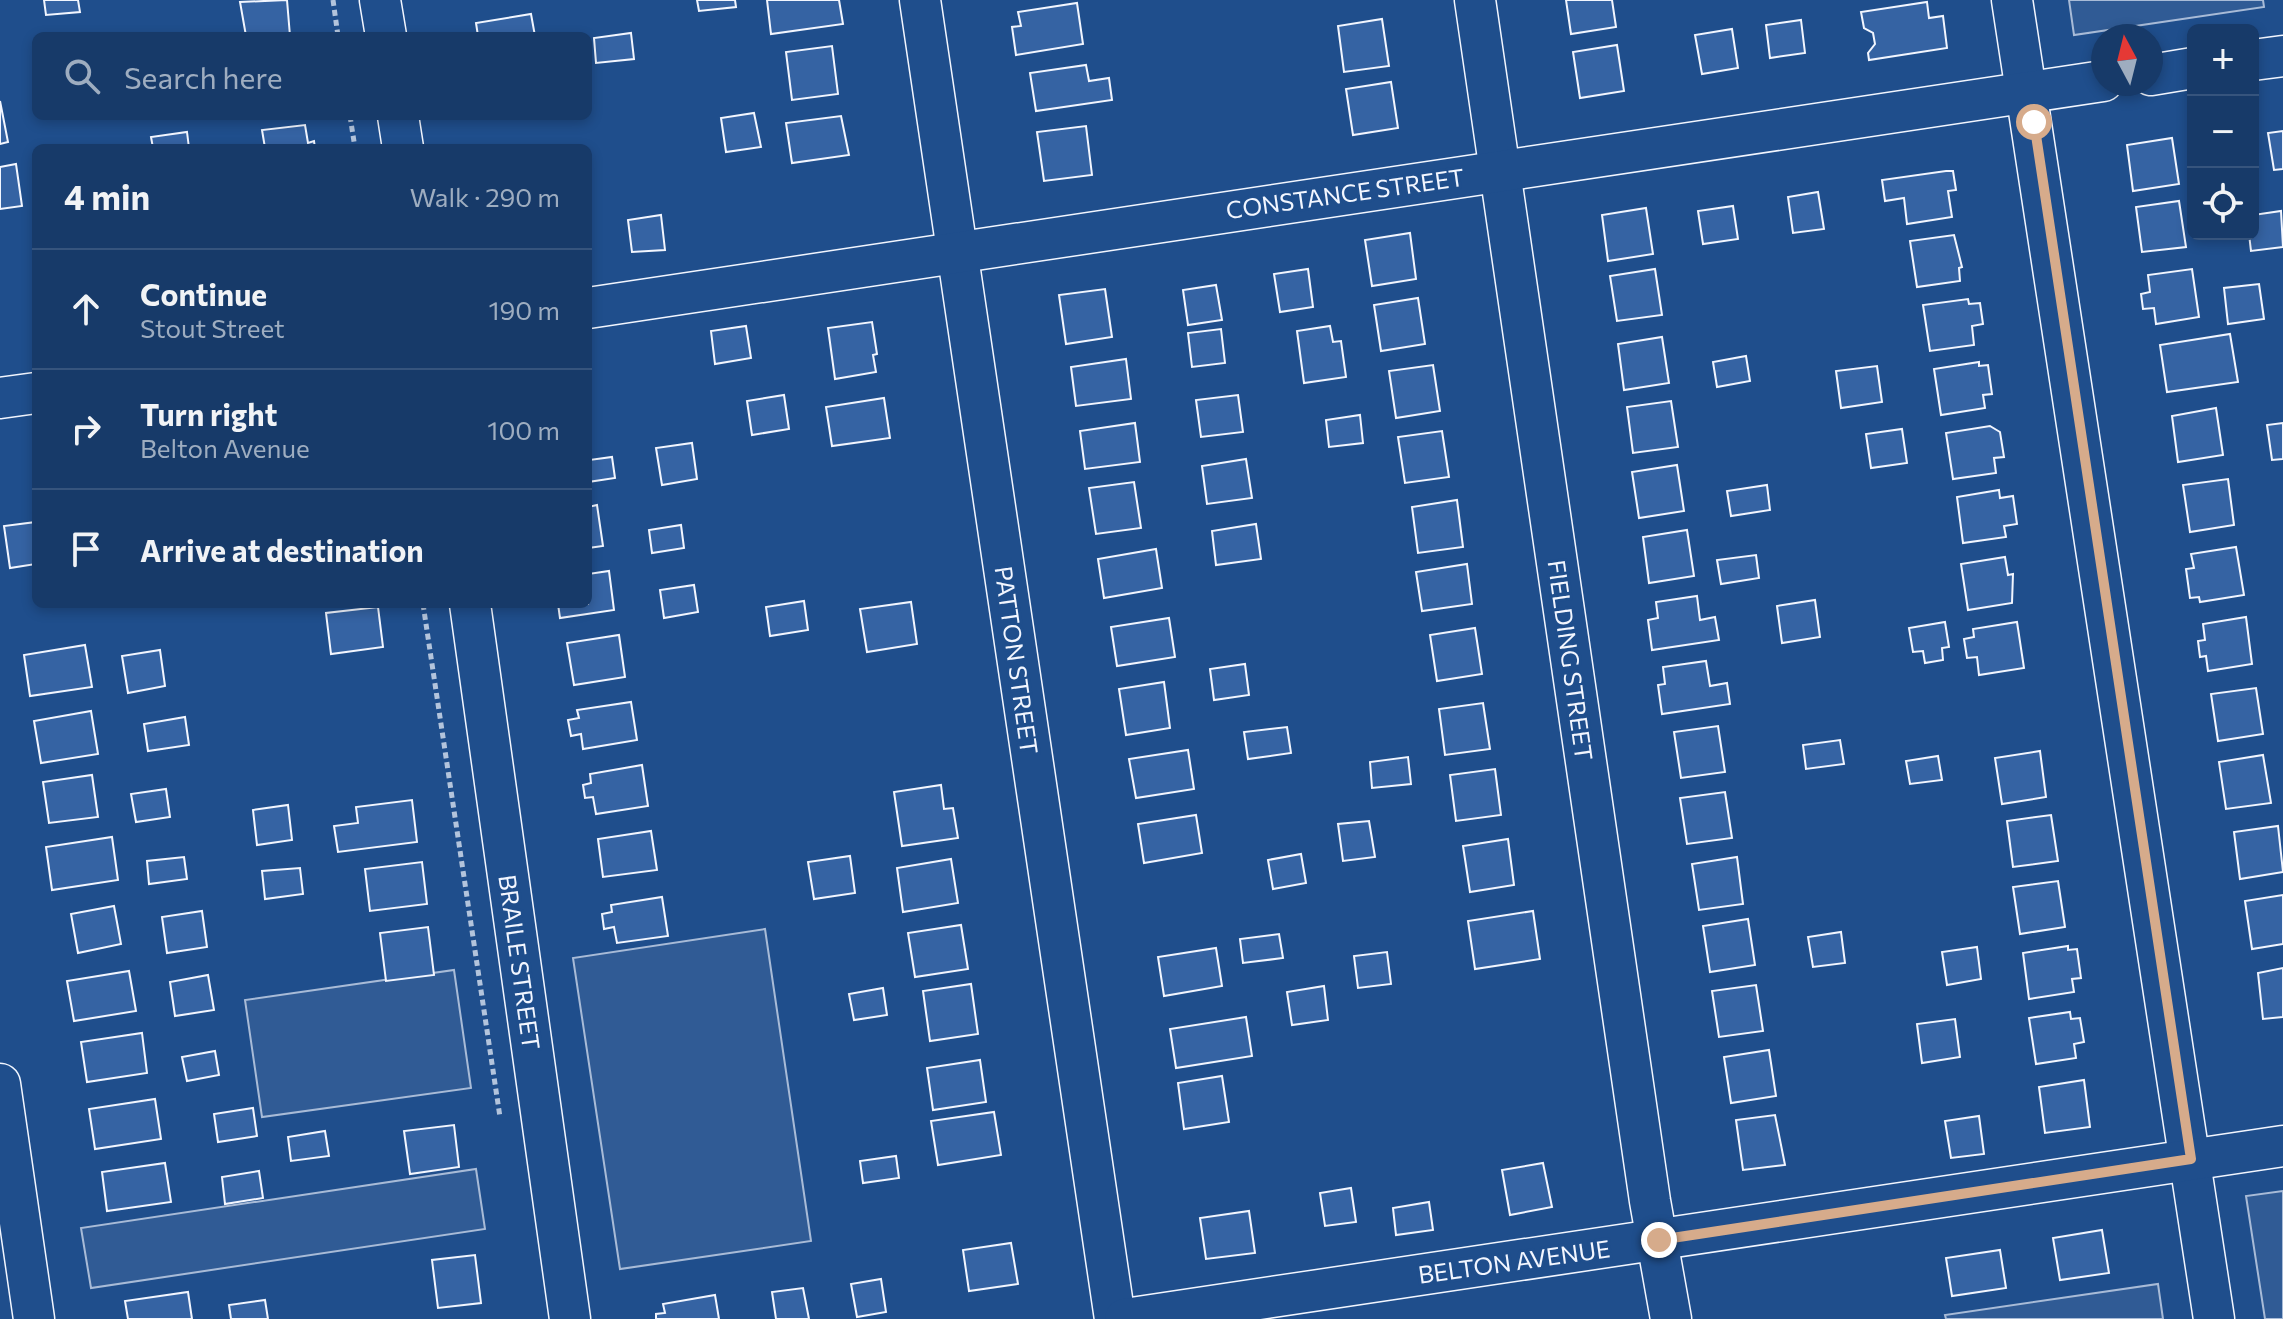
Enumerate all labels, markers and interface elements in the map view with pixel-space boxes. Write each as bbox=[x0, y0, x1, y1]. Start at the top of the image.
north arrow bbox=[2091, 24, 2163, 96]
map controls bbox=[2187, 24, 2259, 240]
button: + bbox=[2187, 24, 2259, 96]
search box bbox=[32, 32, 592, 120]
icon: search bbox=[60, 54, 104, 98]
text: Search here bbox=[124, 58, 283, 95]
button: − bbox=[2187, 96, 2259, 168]
route start bbox=[2016, 104, 2052, 140]
street label: CONSTANCE STREET bbox=[1224, 162, 1466, 224]
button: locate bbox=[2187, 168, 2259, 240]
text: 4 min bbox=[64, 175, 150, 217]
text: Walk · 290 m bbox=[410, 181, 560, 212]
text: Continue bbox=[140, 275, 267, 312]
icon: ahead bbox=[64, 287, 108, 331]
text: 190 m bbox=[488, 294, 560, 325]
text: Stout Street bbox=[140, 312, 285, 343]
text: Turn right bbox=[140, 395, 277, 432]
icon: right bbox=[64, 407, 108, 451]
text: 100 m bbox=[487, 414, 560, 445]
text: Belton Avenue bbox=[140, 432, 310, 463]
icon: arrive bbox=[64, 527, 108, 571]
text: Arrive at destination bbox=[140, 531, 424, 568]
street label: FIELDING STREET bbox=[1543, 558, 1599, 762]
street label: PATTON STREET bbox=[989, 564, 1045, 756]
street label: BRAILE STREET bbox=[493, 873, 547, 1051]
route end bbox=[1641, 1222, 1677, 1258]
street label: BELTON AVENUE bbox=[1416, 1233, 1612, 1289]

